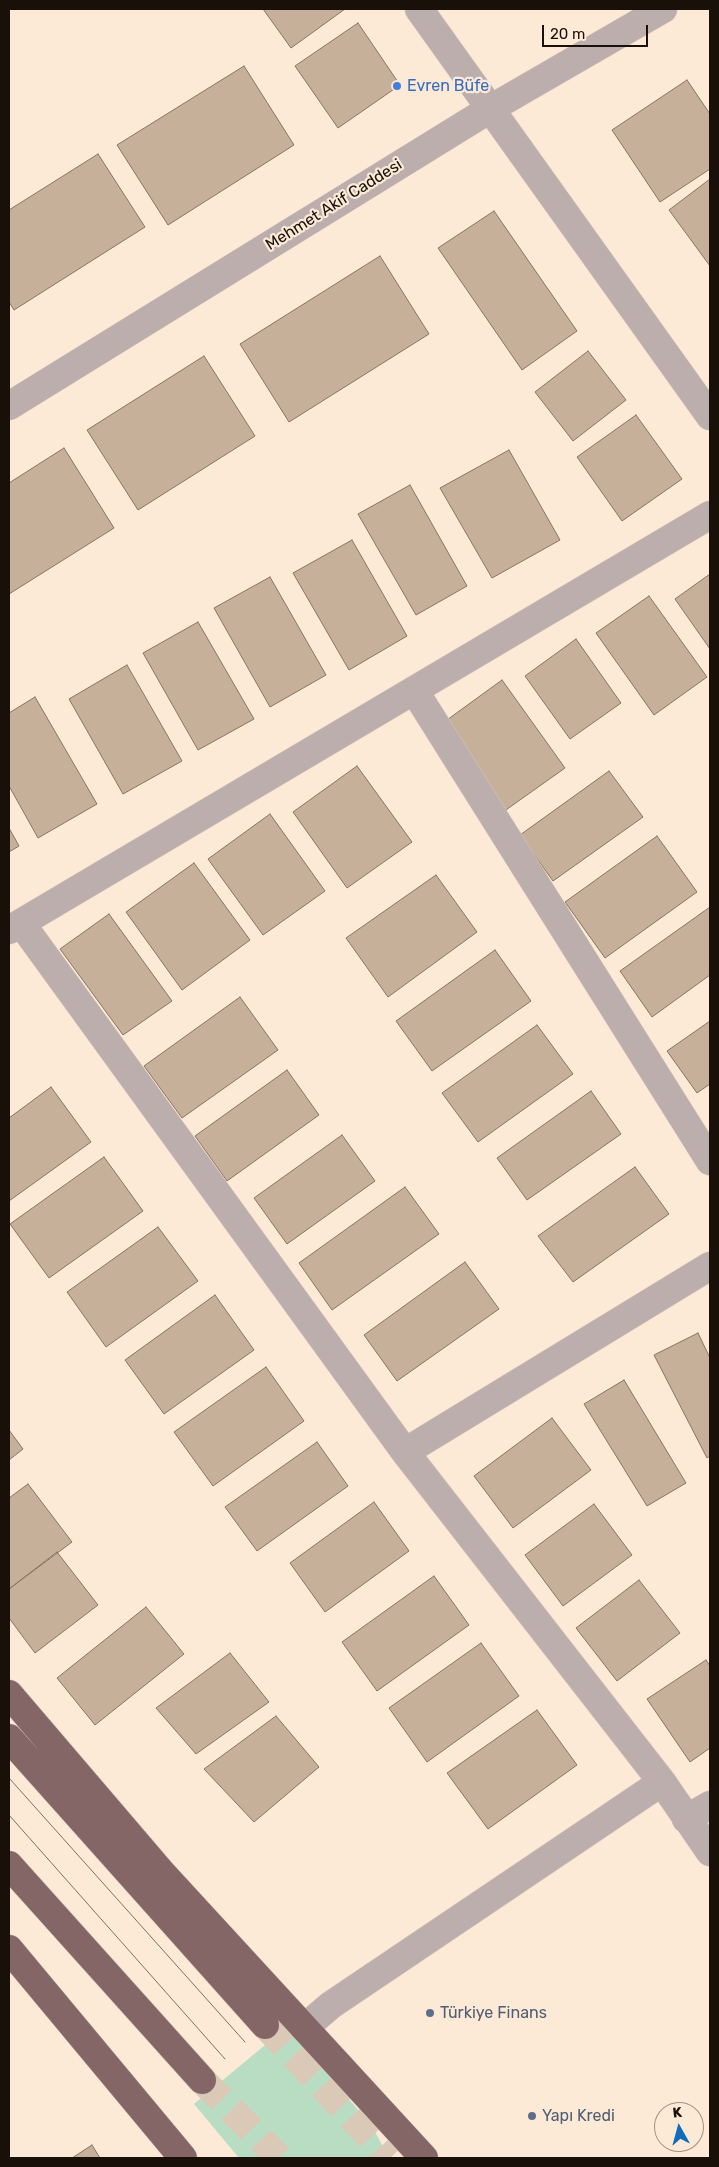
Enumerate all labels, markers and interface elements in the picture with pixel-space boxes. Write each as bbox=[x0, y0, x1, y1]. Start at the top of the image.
scale bar bbox=[544, 15, 650, 47]
text: 20 m bbox=[550, 25, 585, 43]
place label: Evren Büfe bbox=[407, 76, 489, 96]
marker: Evren Büfe bbox=[391, 80, 403, 92]
street label: Mehmet Akif Caddesi bbox=[262, 155, 406, 255]
place label: Türkiye Finans bbox=[440, 2003, 547, 2023]
marker: Türkiye Finans bbox=[424, 2007, 436, 2019]
north arrow bbox=[654, 2102, 704, 2152]
text: K bbox=[672, 2104, 683, 2122]
place label: Yapı Kredi bbox=[542, 2106, 615, 2126]
marker: Yapı Kredi bbox=[526, 2110, 538, 2122]

